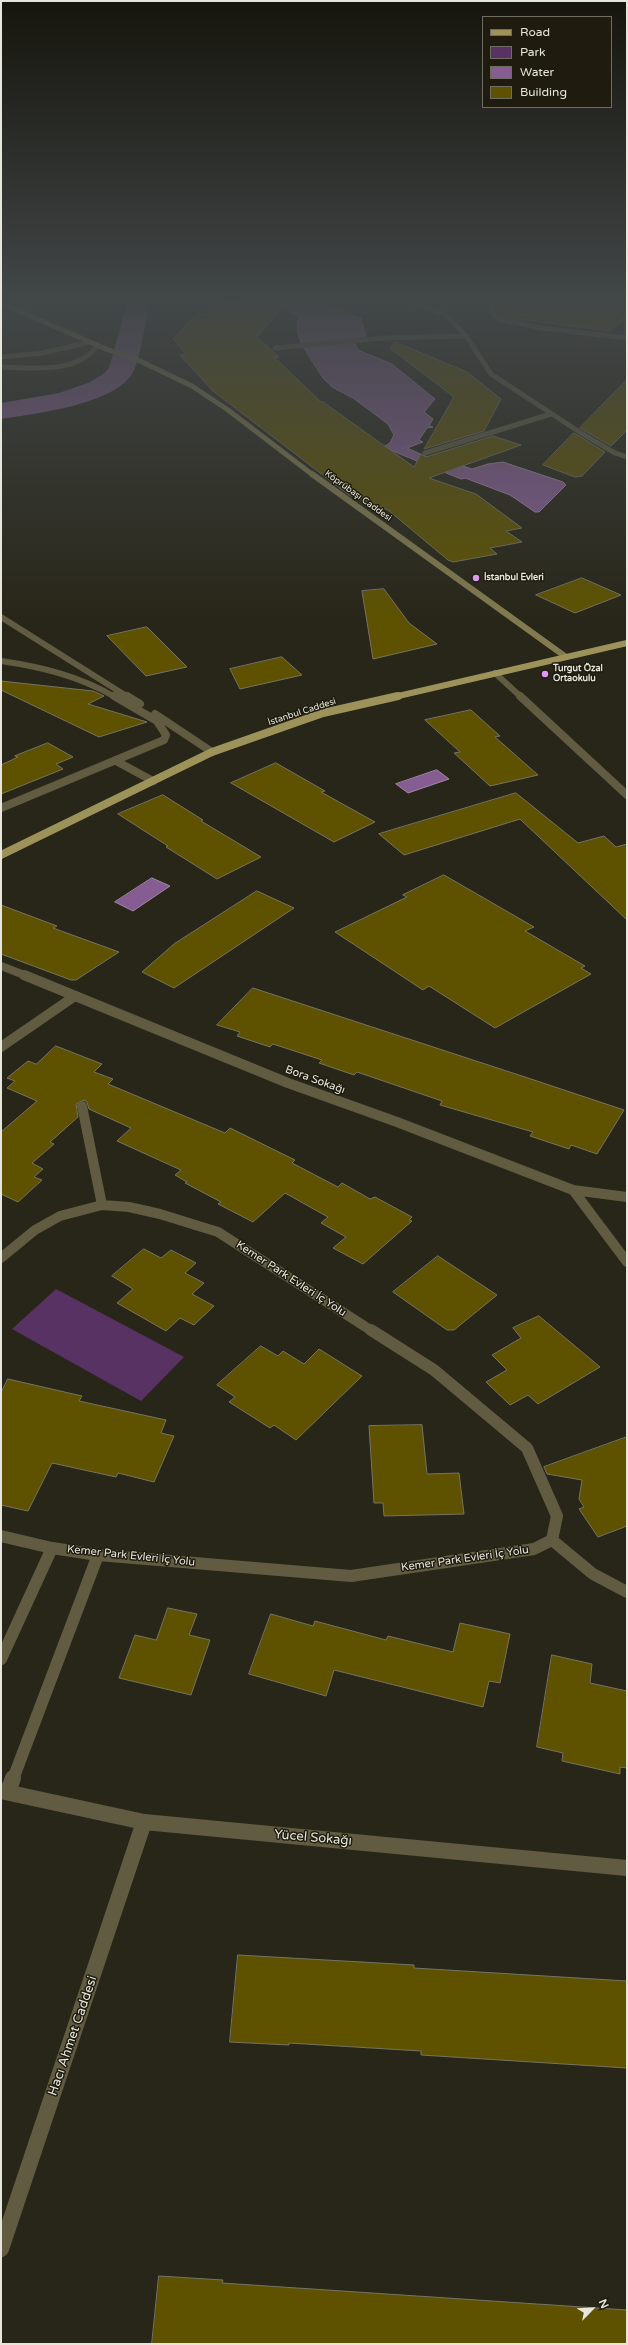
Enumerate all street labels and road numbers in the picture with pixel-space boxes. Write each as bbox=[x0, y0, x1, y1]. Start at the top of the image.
street label: Köprübaşı Caddesi bbox=[322, 468, 394, 524]
street label: İstanbul Caddesi bbox=[267, 696, 337, 728]
street label: Bora Sokağı bbox=[283, 1063, 347, 1097]
street label: Kemer Park Evleri İç Yolu bbox=[233, 1238, 349, 1320]
street label: Kemer Park Evleri İç Yolu bbox=[66, 1543, 196, 1569]
street label: Kemer Park Evleri İç Yolu bbox=[400, 1543, 530, 1575]
street label: Yücel Sokağı bbox=[274, 1827, 352, 1849]
street label: Hacı Ahmet Caddesi bbox=[45, 1974, 101, 2098]

